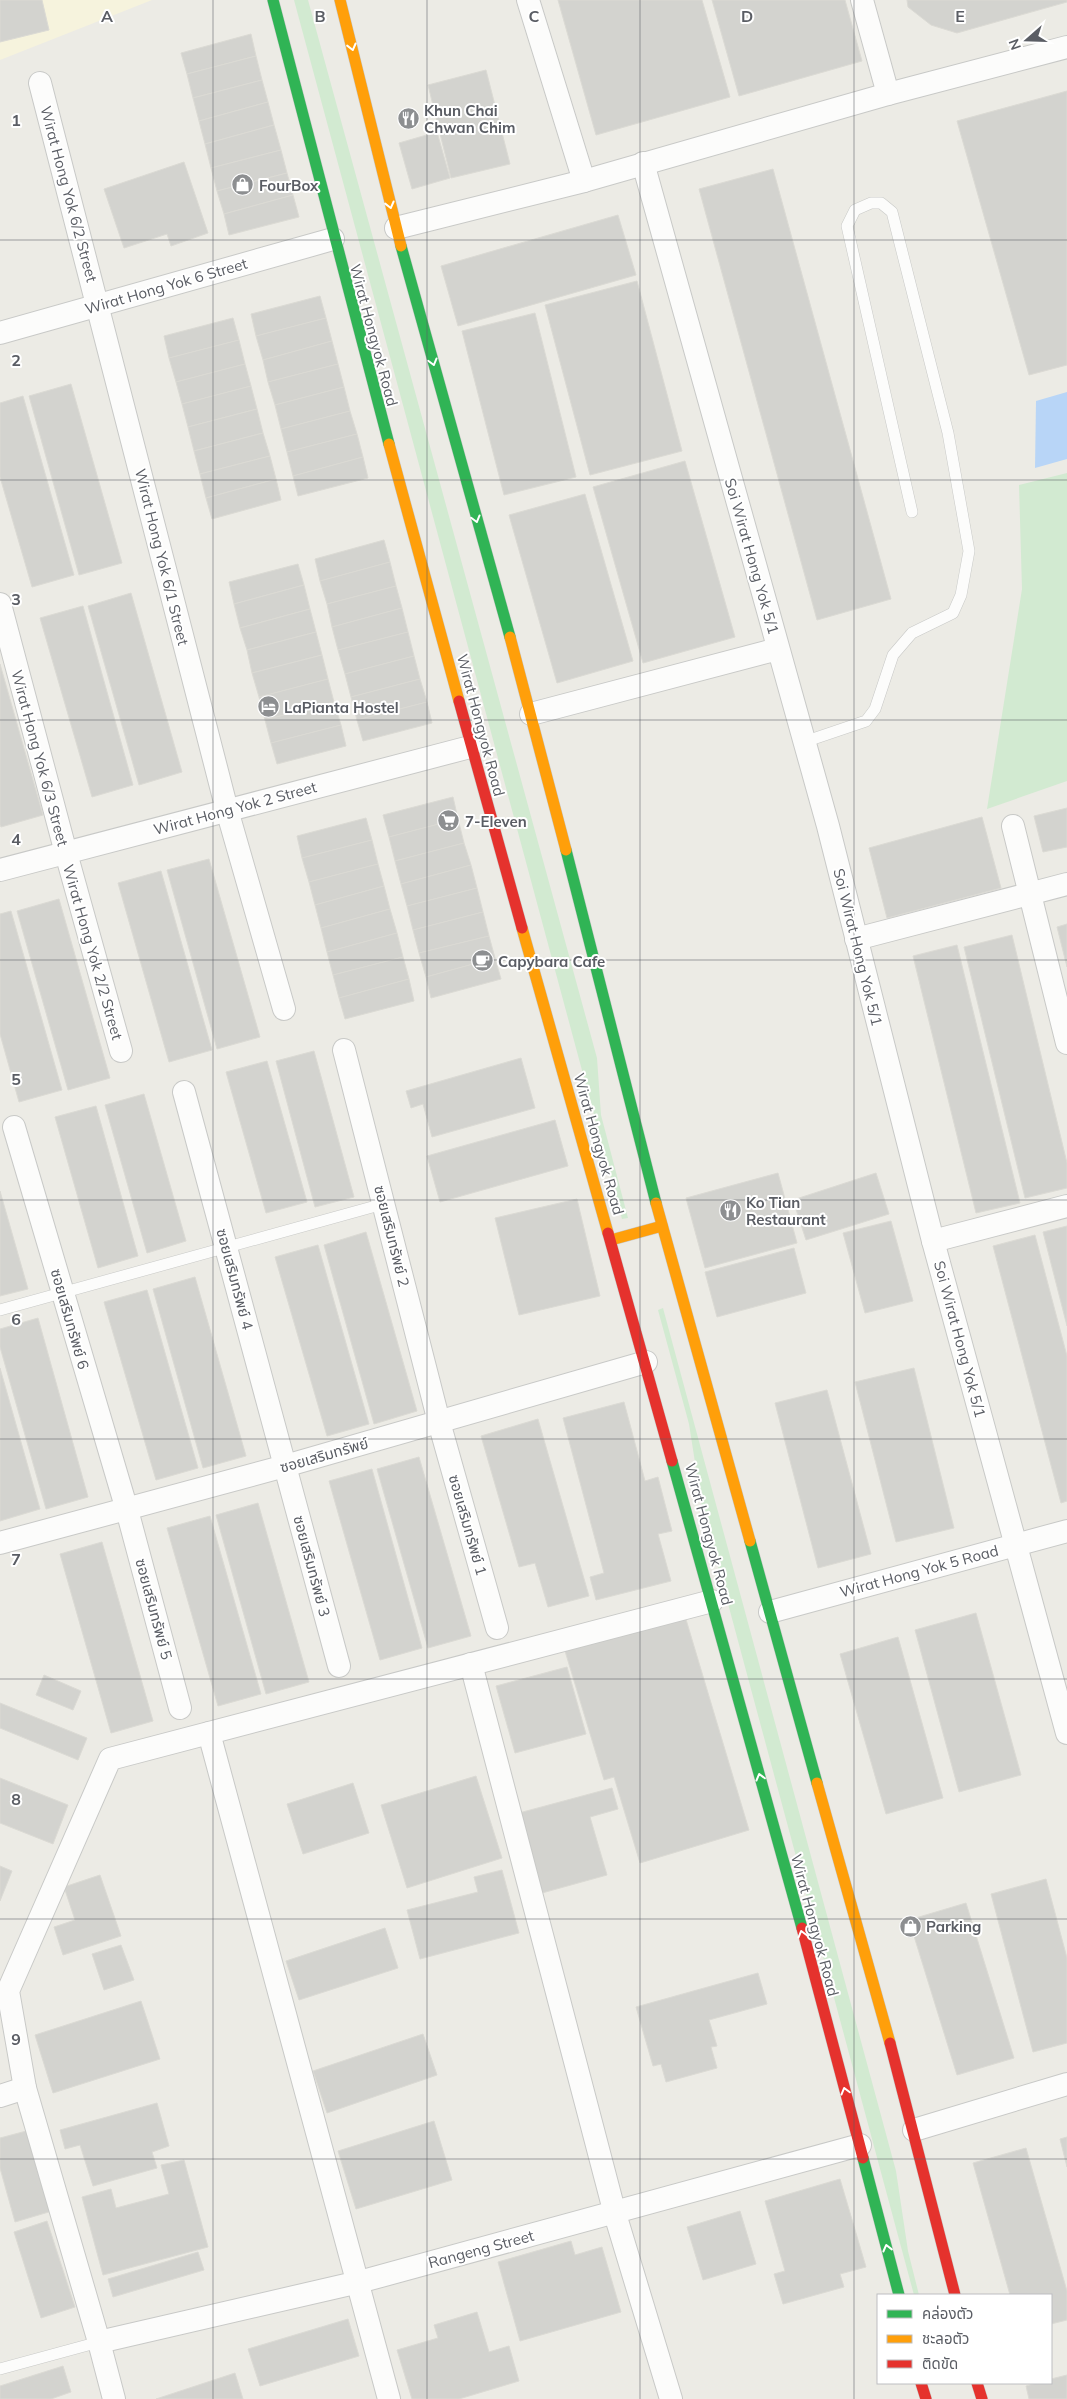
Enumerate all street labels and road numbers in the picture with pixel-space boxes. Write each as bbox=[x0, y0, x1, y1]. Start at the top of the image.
street label: Wirat Hong Yok 6/2 Street bbox=[36, 104, 102, 284]
street label: Wirat Hong Yok 6 Street bbox=[83, 254, 249, 318]
street label: Wirat Hongyok Road bbox=[346, 262, 402, 408]
street label: Wirat Hong Yok 6/1 Street bbox=[131, 467, 193, 647]
street label: Soi Wirat Hong Yok 5/1 bbox=[721, 476, 783, 636]
street label: Wirat Hongyok Road bbox=[453, 652, 509, 798]
street label: Wirat Hong Yok 6/3 Street bbox=[7, 668, 73, 848]
street label: Wirat Hong Yok 2 Street bbox=[151, 777, 319, 839]
street label: Wirat Hong Yok 2/2 Street bbox=[59, 862, 127, 1042]
street label: Soi Wirat Hong Yok 5/1 bbox=[829, 866, 887, 1028]
street label: Wirat Hongyok Road bbox=[570, 1071, 628, 1217]
street label: ซอยเสริมทรัพย์ 2 bbox=[370, 1183, 414, 1289]
street label: ซอยเสริมทรัพย์ 4 bbox=[212, 1226, 258, 1332]
street label: Soi Wirat Hong Yok 5/1 bbox=[930, 1259, 990, 1419]
street label: ซอยเสริมทรัพย์ 6 bbox=[47, 1266, 93, 1372]
street label: ซอยเสริมทรัพย์ bbox=[278, 1433, 370, 1477]
street label: Wirat Hongyok Road bbox=[681, 1461, 737, 1607]
street label: ซอยเสริมทรัพย์ 1 bbox=[445, 1472, 491, 1578]
street label: ซอยเสริมทรัพย์ 3 bbox=[289, 1513, 335, 1619]
street label: Wirat Hong Yok 5 Road bbox=[838, 1541, 1000, 1601]
street label: ซอยเสริมทรัพย์ 5 bbox=[131, 1556, 177, 1662]
street label: Wirat Hongyok Road bbox=[787, 1852, 843, 1998]
street label: Rangeng Street bbox=[426, 2226, 536, 2272]

